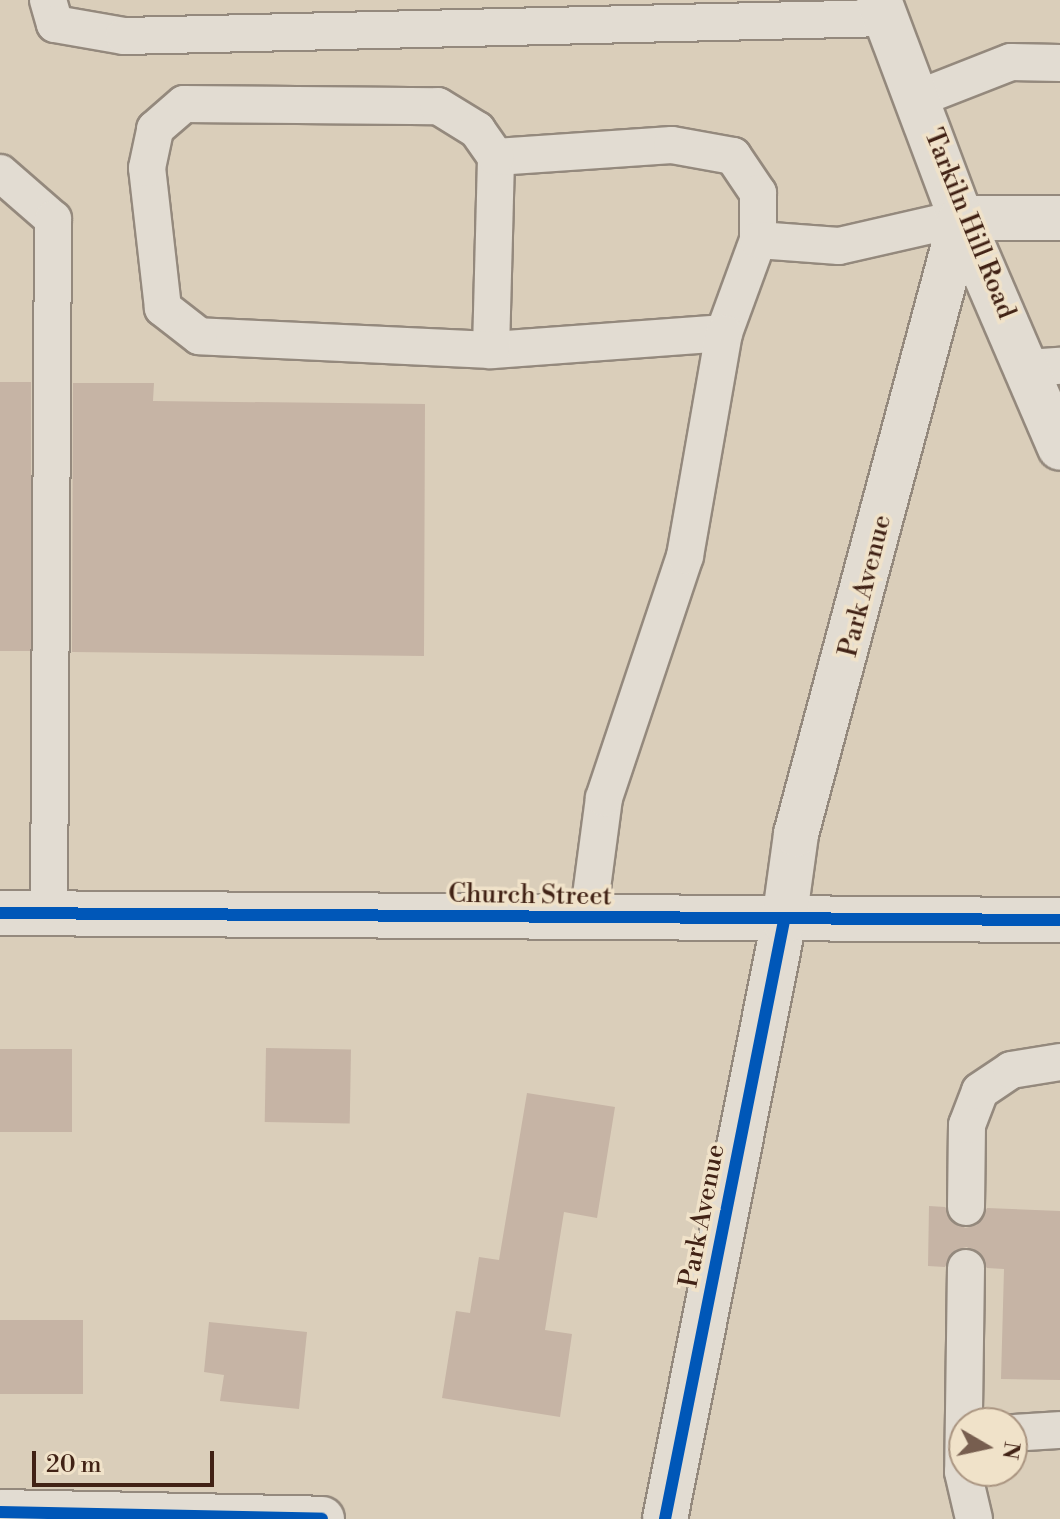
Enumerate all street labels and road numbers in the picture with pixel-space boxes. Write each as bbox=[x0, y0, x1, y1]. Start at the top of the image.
street label: Tarkiln Hill Road bbox=[917, 125, 1021, 323]
street label: Park Avenue bbox=[833, 512, 899, 660]
street label: Church Street bbox=[448, 879, 612, 913]
street label: Park Avenue bbox=[674, 1142, 732, 1290]

